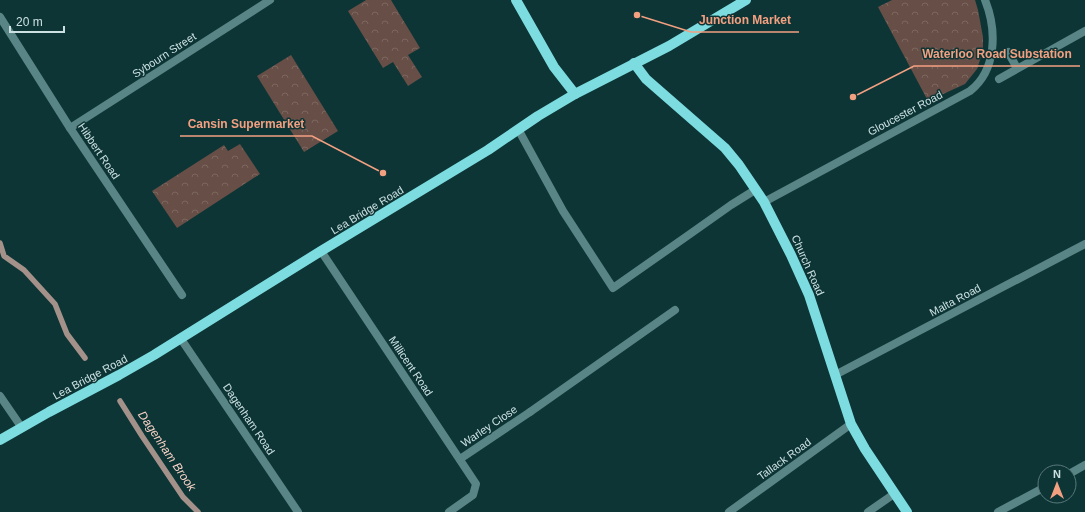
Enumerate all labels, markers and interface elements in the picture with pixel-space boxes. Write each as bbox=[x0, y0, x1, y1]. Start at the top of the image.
scale bar bbox=[10, 8, 64, 34]
callout: Junction Market bbox=[691, 8, 799, 32]
text: Junction Market bbox=[699, 13, 791, 27]
text: 20 m bbox=[16, 15, 43, 29]
street label: Sybourn Street bbox=[130, 30, 198, 80]
callout: Waterloo Road Substation bbox=[914, 42, 1080, 66]
text: Waterloo Road Substation bbox=[922, 47, 1072, 61]
street label: Gloucester Road bbox=[866, 88, 944, 138]
callout: Cansin Supermarket bbox=[180, 112, 312, 136]
text: Cansin Supermarket bbox=[188, 117, 304, 131]
street label: Hibbert Road bbox=[76, 121, 122, 181]
street label: Lea Bridge Road bbox=[329, 184, 405, 236]
street label: Church Road bbox=[789, 233, 827, 297]
street label: Malta Road bbox=[927, 281, 983, 319]
street label: Millicent Road bbox=[387, 334, 435, 398]
street label: Lea Bridge Road bbox=[51, 352, 129, 402]
street label: Dagenham Road bbox=[221, 381, 277, 457]
street label: Warley Close bbox=[459, 403, 519, 449]
water label: Dagenham Brook bbox=[135, 408, 199, 494]
street label: Tallack Road bbox=[755, 436, 813, 482]
north arrow bbox=[1037, 464, 1077, 504]
text: N bbox=[1053, 468, 1061, 480]

